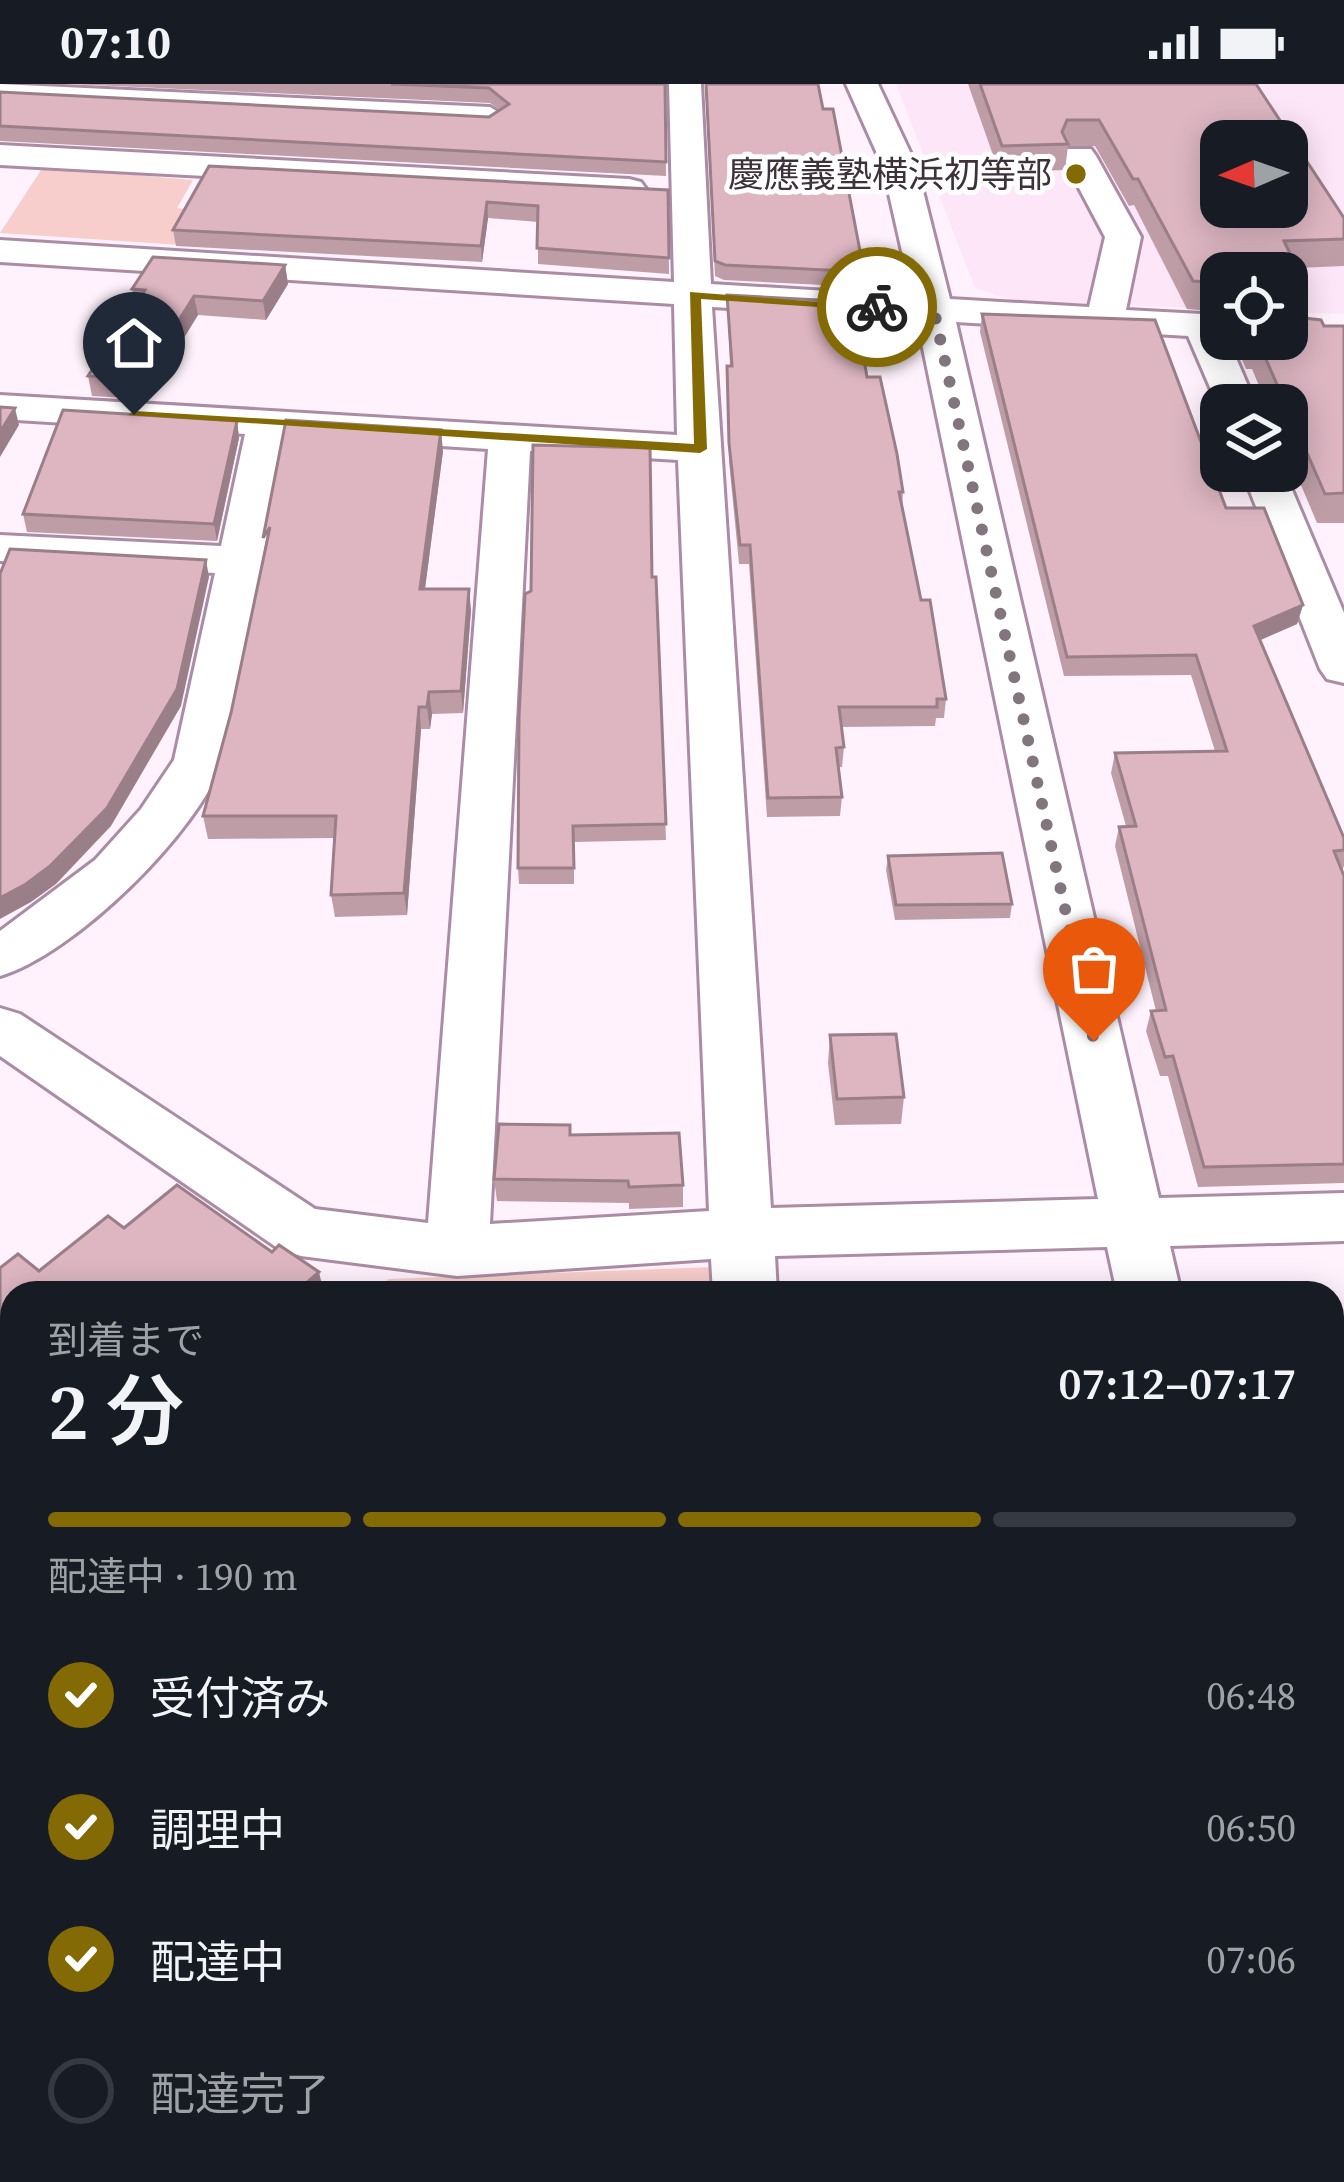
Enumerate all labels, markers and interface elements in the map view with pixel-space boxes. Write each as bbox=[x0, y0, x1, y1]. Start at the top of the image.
text: 07:10 bbox=[60, 11, 171, 73]
north arrow bbox=[1200, 120, 1308, 228]
map controls bbox=[1200, 120, 1308, 492]
place label: 慶應義塾横浜初等部 bbox=[728, 150, 1052, 199]
marker: 慶應義塾横浜初等部 bbox=[1063, 161, 1089, 187]
courier bbox=[817, 247, 937, 367]
button: locate bbox=[1200, 252, 1308, 360]
icon: bike bbox=[844, 274, 910, 340]
pin bbox=[83, 292, 185, 415]
icon: home bbox=[101, 310, 167, 376]
button: layers bbox=[1200, 384, 1308, 492]
pin bbox=[1043, 918, 1145, 1041]
icon: bag bbox=[1061, 936, 1127, 1002]
text: 到着まで bbox=[48, 1314, 204, 1367]
text: 07:12–07:17 bbox=[1058, 1352, 1296, 1414]
text: 2 分 bbox=[48, 1358, 184, 1465]
text: 配達中 · 190 m bbox=[48, 1550, 298, 1603]
icon: check bbox=[48, 1662, 114, 1728]
text: 受付済み bbox=[150, 1667, 330, 1729]
text: 06:48 bbox=[1206, 1669, 1296, 1722]
icon: check bbox=[48, 1794, 114, 1860]
text: 調理中 bbox=[150, 1799, 285, 1861]
text: 06:50 bbox=[1206, 1801, 1296, 1854]
icon: check bbox=[48, 1926, 114, 1992]
text: 配達中 bbox=[150, 1931, 285, 1993]
text: 07:06 bbox=[1206, 1933, 1296, 1986]
text: 配達完了 bbox=[150, 2063, 330, 2125]

